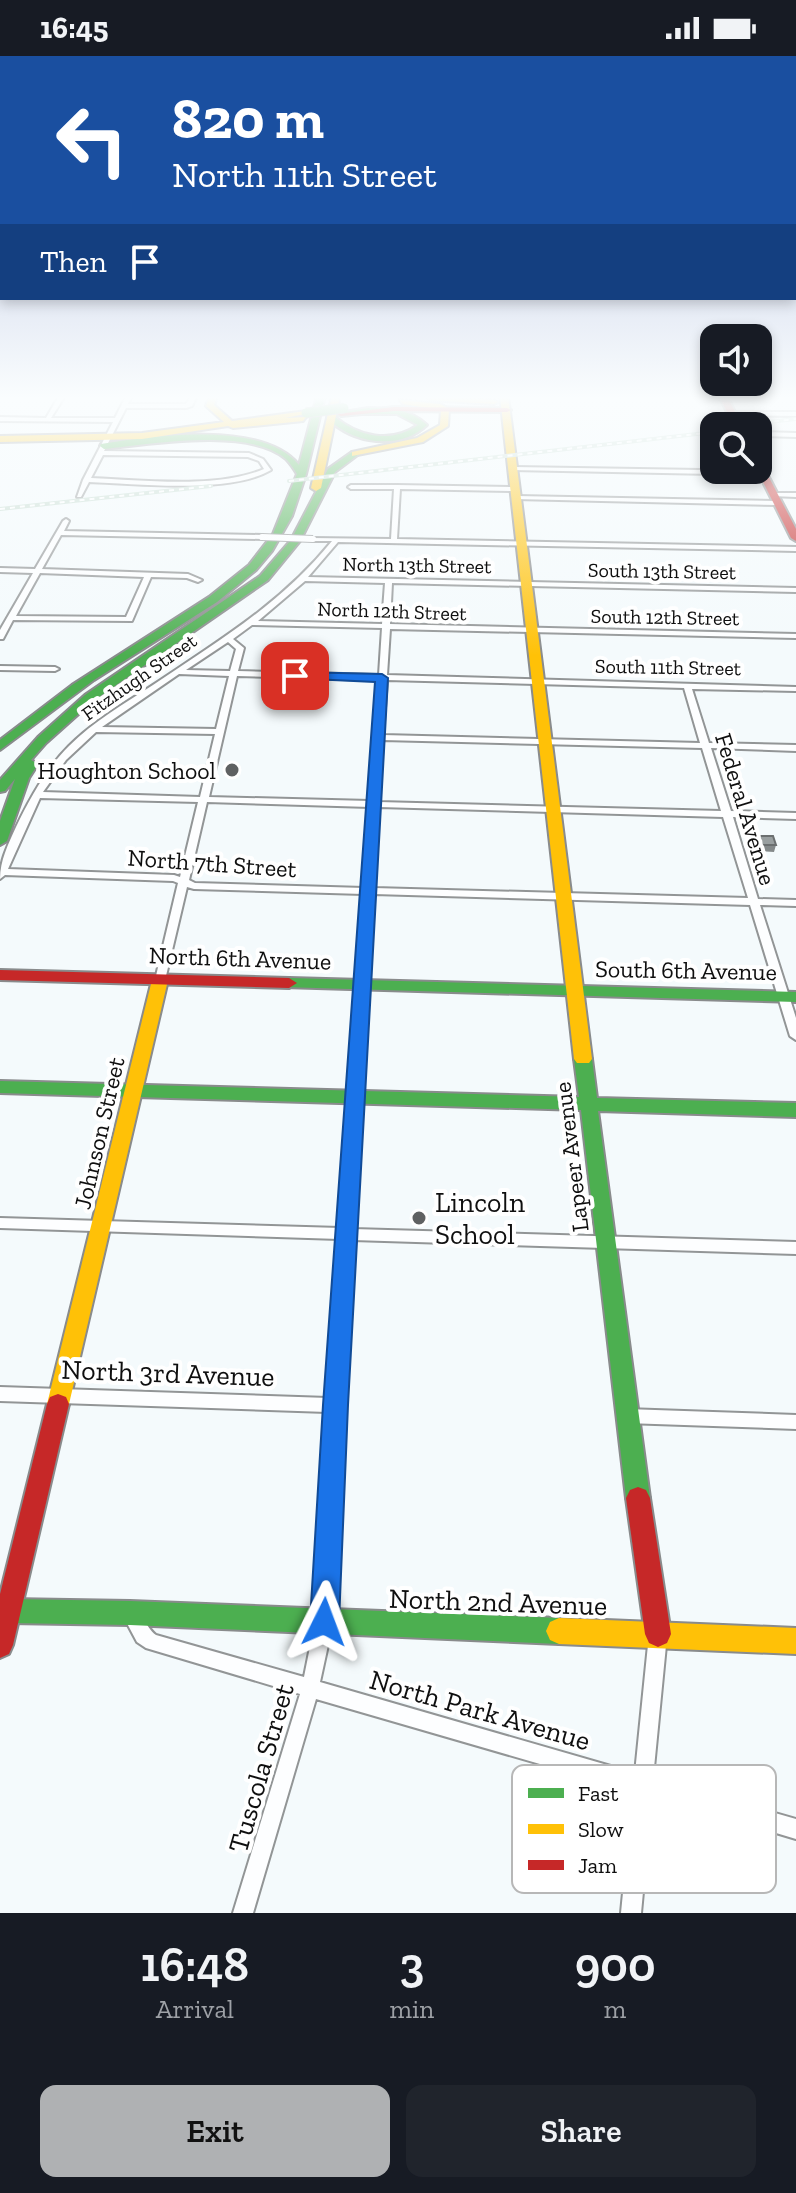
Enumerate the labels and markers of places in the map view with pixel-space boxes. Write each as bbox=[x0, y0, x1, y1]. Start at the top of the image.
pin bbox=[261, 642, 329, 710]
place label: Houghton School bbox=[37, 756, 216, 785]
marker: Houghton School bbox=[223, 761, 241, 779]
place label: Lincoln School bbox=[435, 1186, 525, 1251]
marker: Lincoln School bbox=[410, 1209, 428, 1227]

